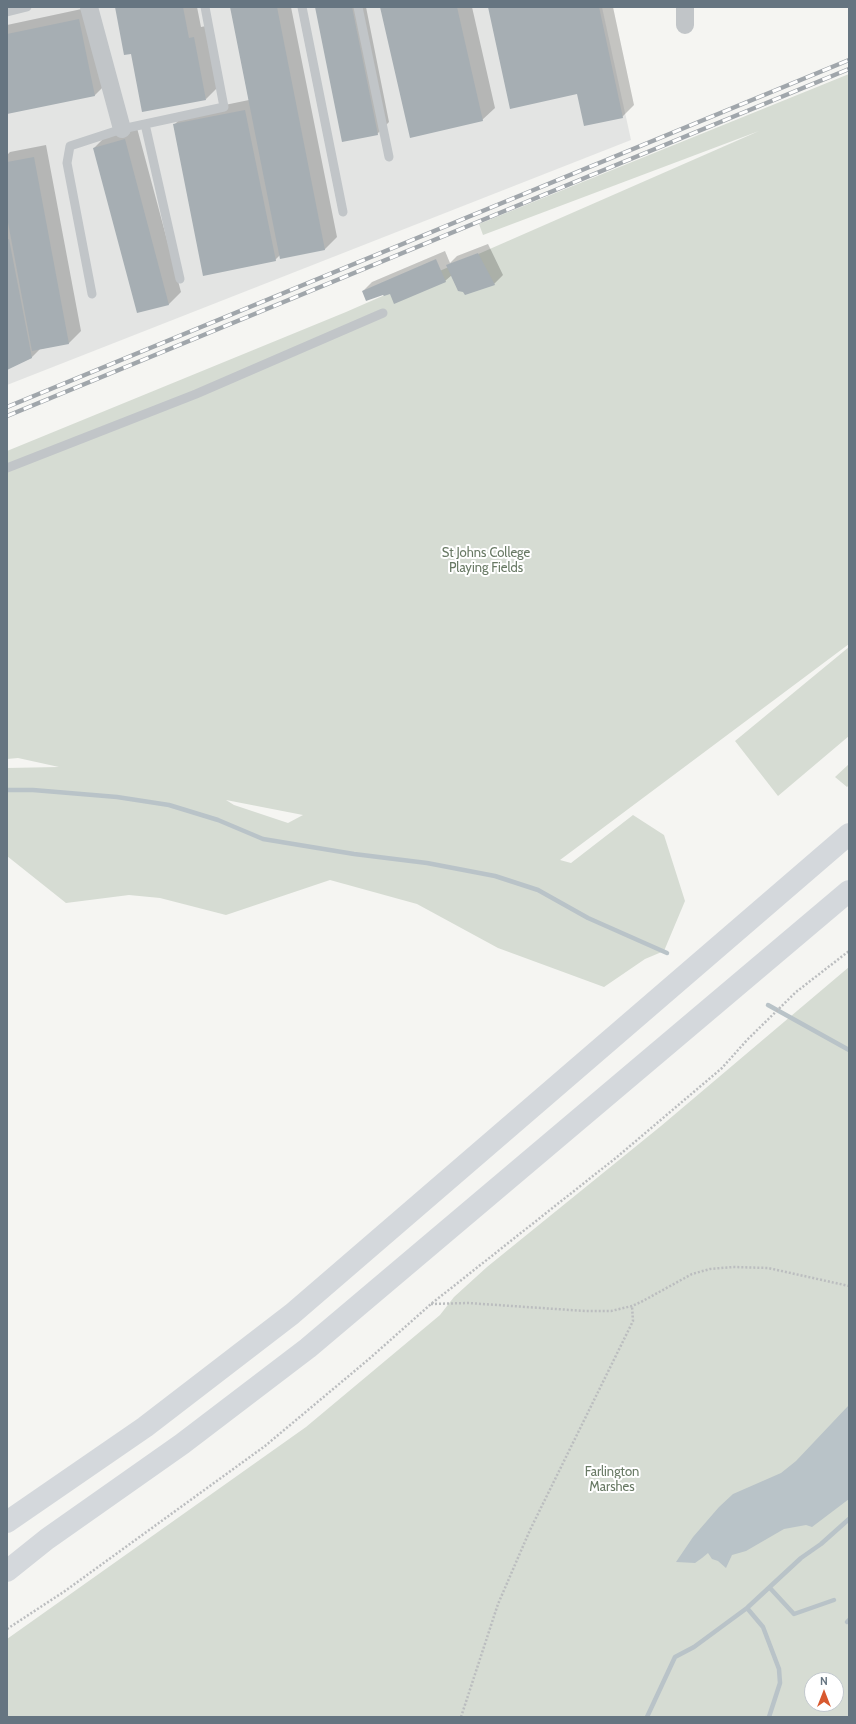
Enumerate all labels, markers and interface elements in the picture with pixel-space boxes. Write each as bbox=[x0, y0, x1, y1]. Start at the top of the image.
park label: St Johns College Playing Fields bbox=[442, 545, 530, 576]
park label: Farlington Marshes bbox=[585, 1464, 639, 1495]
north arrow bbox=[804, 1672, 844, 1712]
text: N bbox=[820, 1674, 828, 1688]

